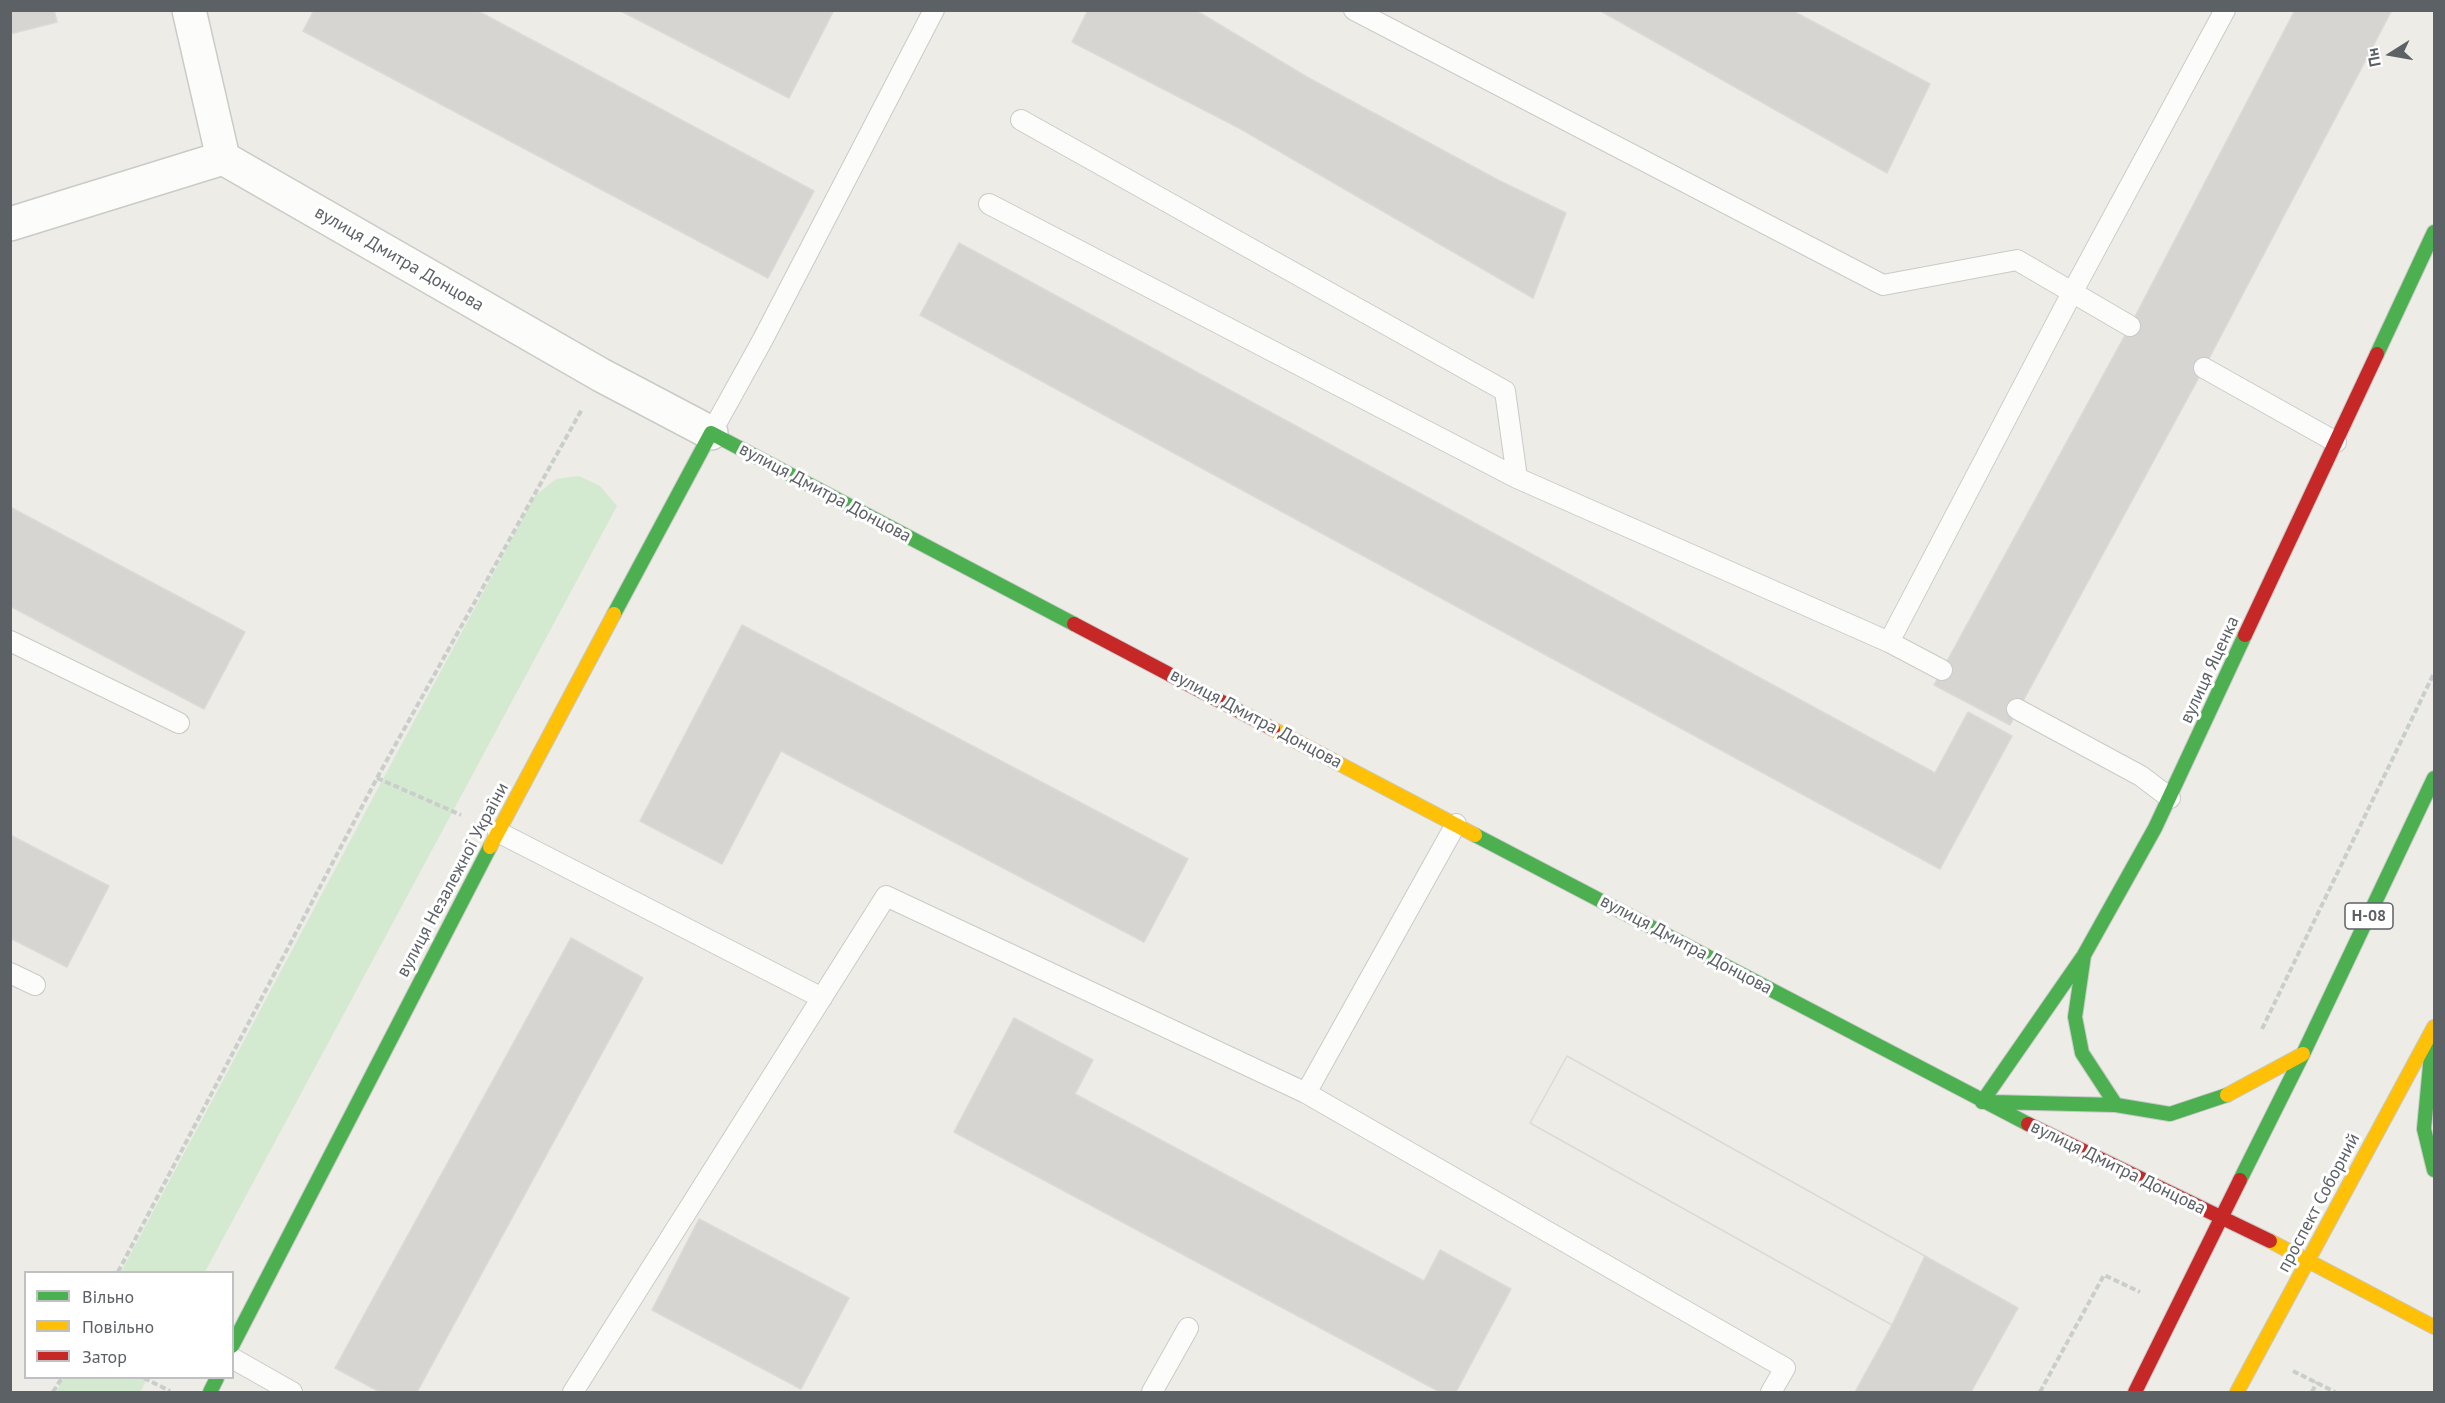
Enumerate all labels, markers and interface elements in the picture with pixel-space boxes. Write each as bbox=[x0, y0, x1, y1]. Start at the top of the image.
north arrow bbox=[2361, 24, 2421, 84]
text: Пн bbox=[2362, 46, 2385, 69]
street label: вулиця Дмитра Донцова bbox=[311, 202, 487, 316]
street label: вулиця Дмитра Донцова bbox=[735, 438, 915, 548]
street label: вулиця Яценка bbox=[2176, 613, 2244, 727]
street label: вулиця Дмитра Донцова bbox=[1166, 664, 1346, 774]
street label: вулиця Незалежної України bbox=[392, 779, 514, 981]
street label: вулиця Дмитра Донцова bbox=[1596, 890, 1776, 1000]
road number: Н-08 bbox=[2345, 903, 2393, 929]
street label: вулиця Дмитра Донцова bbox=[2027, 1116, 2209, 1220]
street label: проспект Соборний bbox=[2273, 1130, 2365, 1276]
legend bbox=[24, 1271, 234, 1379]
text: Вільно bbox=[82, 1285, 134, 1308]
text: Повільно bbox=[82, 1315, 154, 1338]
text: Затор bbox=[82, 1345, 127, 1368]

